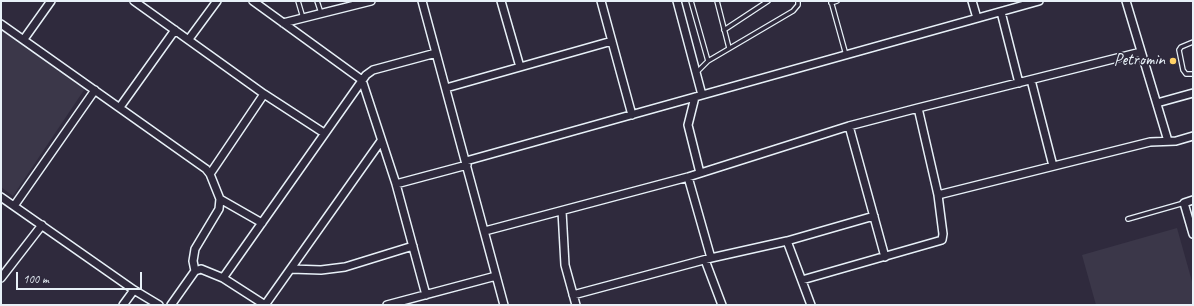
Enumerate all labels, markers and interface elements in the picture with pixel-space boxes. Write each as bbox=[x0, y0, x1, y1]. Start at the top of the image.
place label: Petromin bbox=[1114, 51, 1165, 71]
marker: Petromin bbox=[1168, 56, 1178, 66]
scale bar bbox=[18, 264, 144, 290]
text: 100 m bbox=[23, 271, 49, 287]

